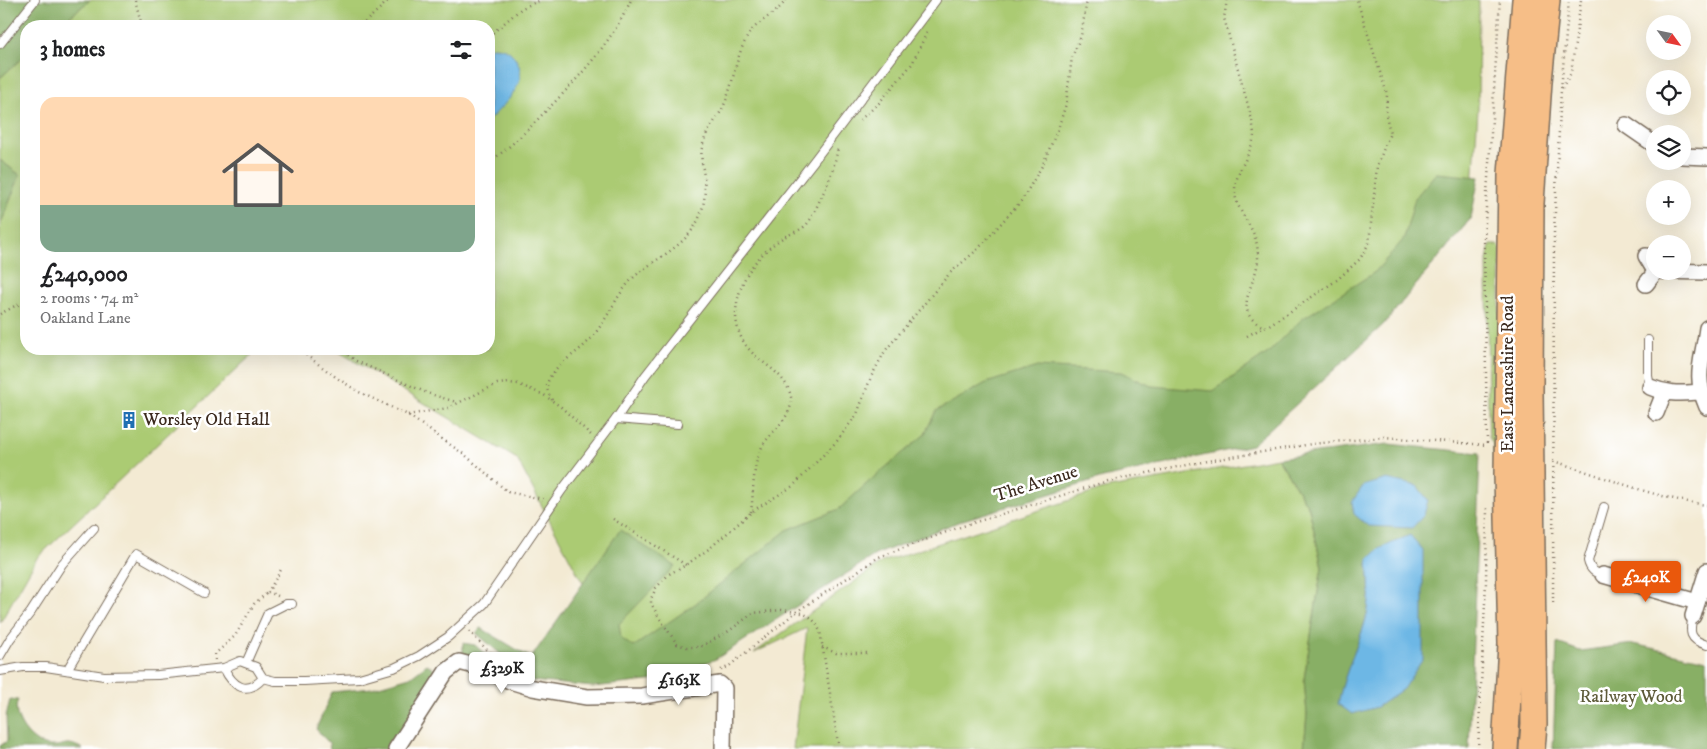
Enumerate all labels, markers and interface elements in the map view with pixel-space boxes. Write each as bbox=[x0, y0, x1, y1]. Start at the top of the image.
north arrow bbox=[1646, 15, 1691, 60]
map controls bbox=[1646, 15, 1691, 280]
icon: filters bbox=[447, 36, 475, 64]
text: 3 homes bbox=[40, 37, 105, 63]
button: locate bbox=[1646, 70, 1691, 115]
button: layers bbox=[1646, 125, 1691, 170]
icon: home bbox=[213, 130, 303, 220]
button: + bbox=[1646, 180, 1691, 225]
button: − bbox=[1646, 235, 1691, 280]
text: £240,000 bbox=[40, 262, 128, 288]
text: 2 rooms · 74 m² bbox=[40, 288, 138, 308]
street label: East Lancashire Road bbox=[1497, 296, 1519, 452]
text: Oakland Lane bbox=[40, 308, 131, 328]
place label: Worsley Old Hall bbox=[142, 409, 270, 431]
building icon: Worsley Old Hall bbox=[119, 410, 139, 430]
street label: The Avenue bbox=[992, 461, 1080, 507]
pin: £240K bbox=[1611, 560, 1681, 603]
text: £240K bbox=[1622, 567, 1670, 587]
pin: £329K bbox=[467, 652, 537, 694]
text: £329K bbox=[480, 658, 524, 678]
pin: £163K bbox=[644, 664, 714, 706]
text: £163K bbox=[658, 670, 700, 690]
park label: Railway Wood bbox=[1579, 686, 1683, 708]

